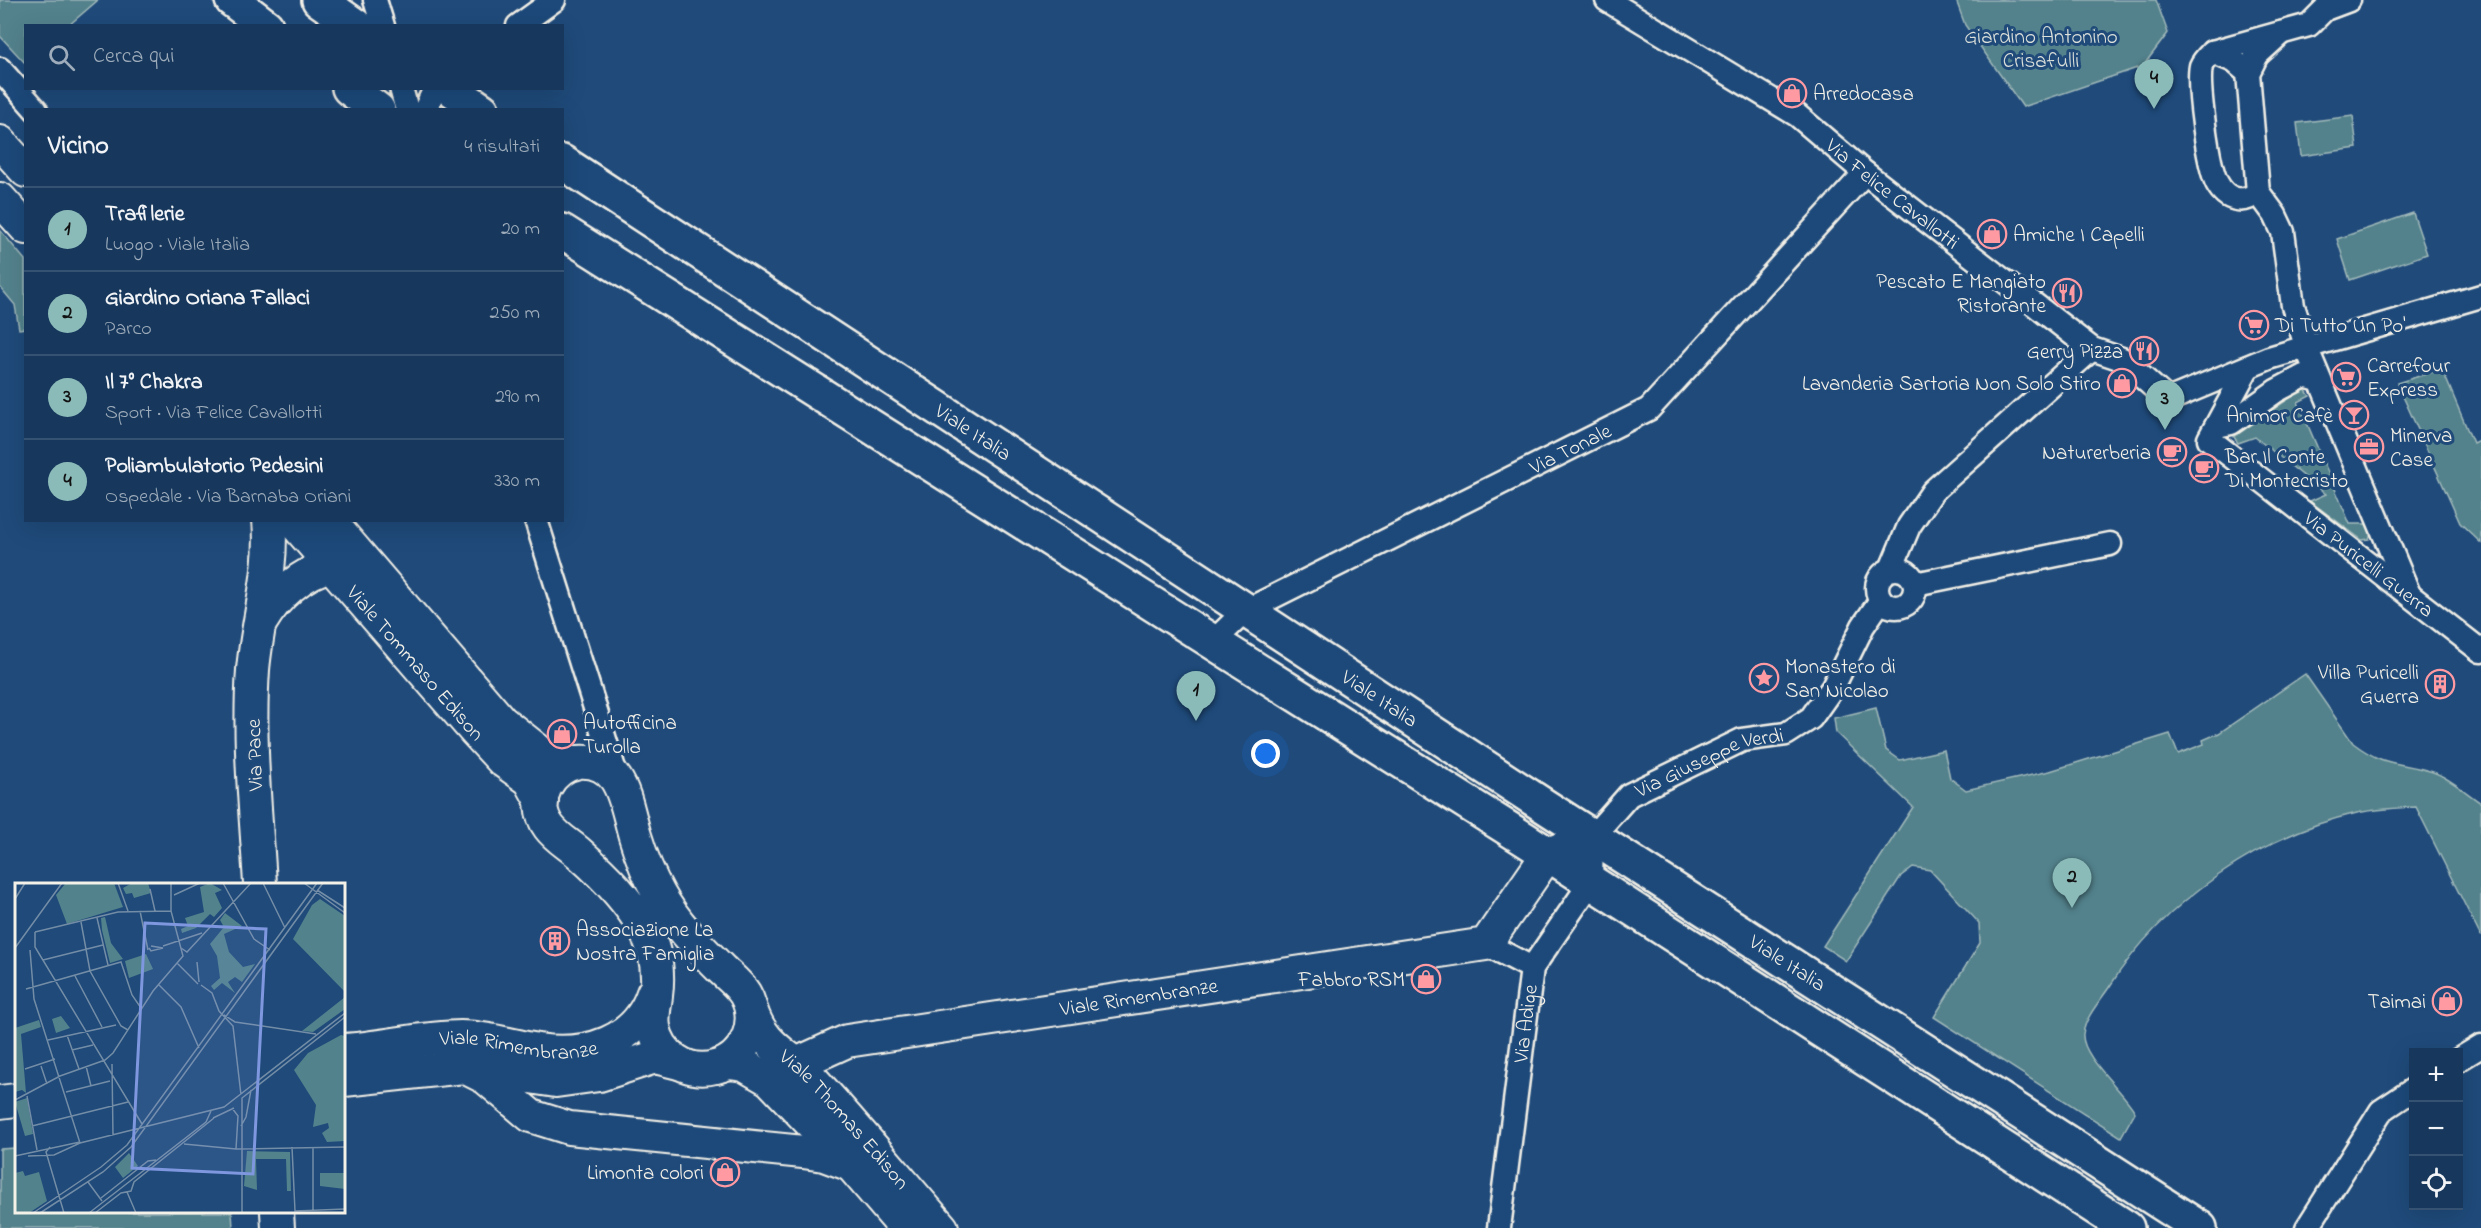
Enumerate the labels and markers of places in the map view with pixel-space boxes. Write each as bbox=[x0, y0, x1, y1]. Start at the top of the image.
pin: 4 bbox=[2134, 60, 2174, 109]
shop icon: Arredocasa bbox=[1776, 77, 1808, 109]
place label: Arredocasa bbox=[1813, 80, 1914, 110]
shop icon: Amiche I Capelli bbox=[1976, 218, 2008, 250]
place label: Amiche I Capelli bbox=[2013, 221, 2145, 251]
place label: Pescato E Mangiato Ristorante bbox=[1876, 268, 2047, 322]
restaurant icon: Pescato E Mangiato Ristorante bbox=[2051, 277, 2083, 309]
supermarket icon: Di Tutto Un Po' bbox=[2238, 309, 2270, 341]
place label: Di Tutto Un Po' bbox=[2274, 312, 2405, 342]
restaurant icon: Gerry Pizza bbox=[2128, 335, 2160, 367]
place label: Gerry Pizza bbox=[2027, 338, 2123, 370]
place label: Carrefour Express bbox=[2367, 352, 2451, 406]
supermarket icon: Carrefour Express bbox=[2330, 361, 2362, 393]
shop icon: Lavanderia Sartoria Non Solo Stiro bbox=[2106, 367, 2138, 399]
place label: Lavanderia Sartoria Non Solo Stiro bbox=[1802, 370, 2101, 400]
pin: 3 bbox=[2146, 380, 2184, 430]
bar icon: Animor Cafè bbox=[2338, 399, 2370, 431]
place label: Animor Cafè bbox=[2226, 402, 2334, 432]
place label: Minerva Case bbox=[2390, 422, 2452, 476]
office icon: Minerva Case bbox=[2353, 431, 2385, 463]
cafe icon: Naturerberia bbox=[2156, 436, 2188, 468]
place label: Naturerberia bbox=[2042, 439, 2151, 469]
place label: Bar Il Conte Di Montecristo bbox=[2224, 443, 2348, 497]
cafe icon: Bar Il Conte Di Montecristo bbox=[2188, 452, 2220, 484]
place label: Monastero di San Nicolao bbox=[1785, 653, 1896, 707]
place label: Villa Puricelli Guerra bbox=[2317, 659, 2419, 713]
place icon: Monastero di San Nicolao bbox=[1748, 662, 1780, 694]
building icon: Villa Puricelli Guerra bbox=[2424, 668, 2456, 700]
pin: 1 bbox=[1176, 672, 1216, 721]
place label: Autofficina Turolla bbox=[583, 709, 677, 763]
shop icon: Autofficina Turolla bbox=[546, 718, 578, 750]
pin: 2 bbox=[2052, 858, 2092, 908]
place label: Associazione La Nostra Famiglia bbox=[576, 916, 714, 972]
building icon: Associazione La Nostra Famiglia bbox=[539, 925, 571, 957]
shop icon: Fabbro RSM bbox=[1410, 963, 1442, 995]
place label: Fabbro RSM bbox=[1297, 966, 1405, 996]
shop icon: Taimai bbox=[2431, 985, 2463, 1017]
place label: Taimai bbox=[2367, 988, 2426, 1018]
shop icon: Limonta colori bbox=[709, 1156, 741, 1188]
place label: Limonta colori bbox=[587, 1159, 704, 1189]

